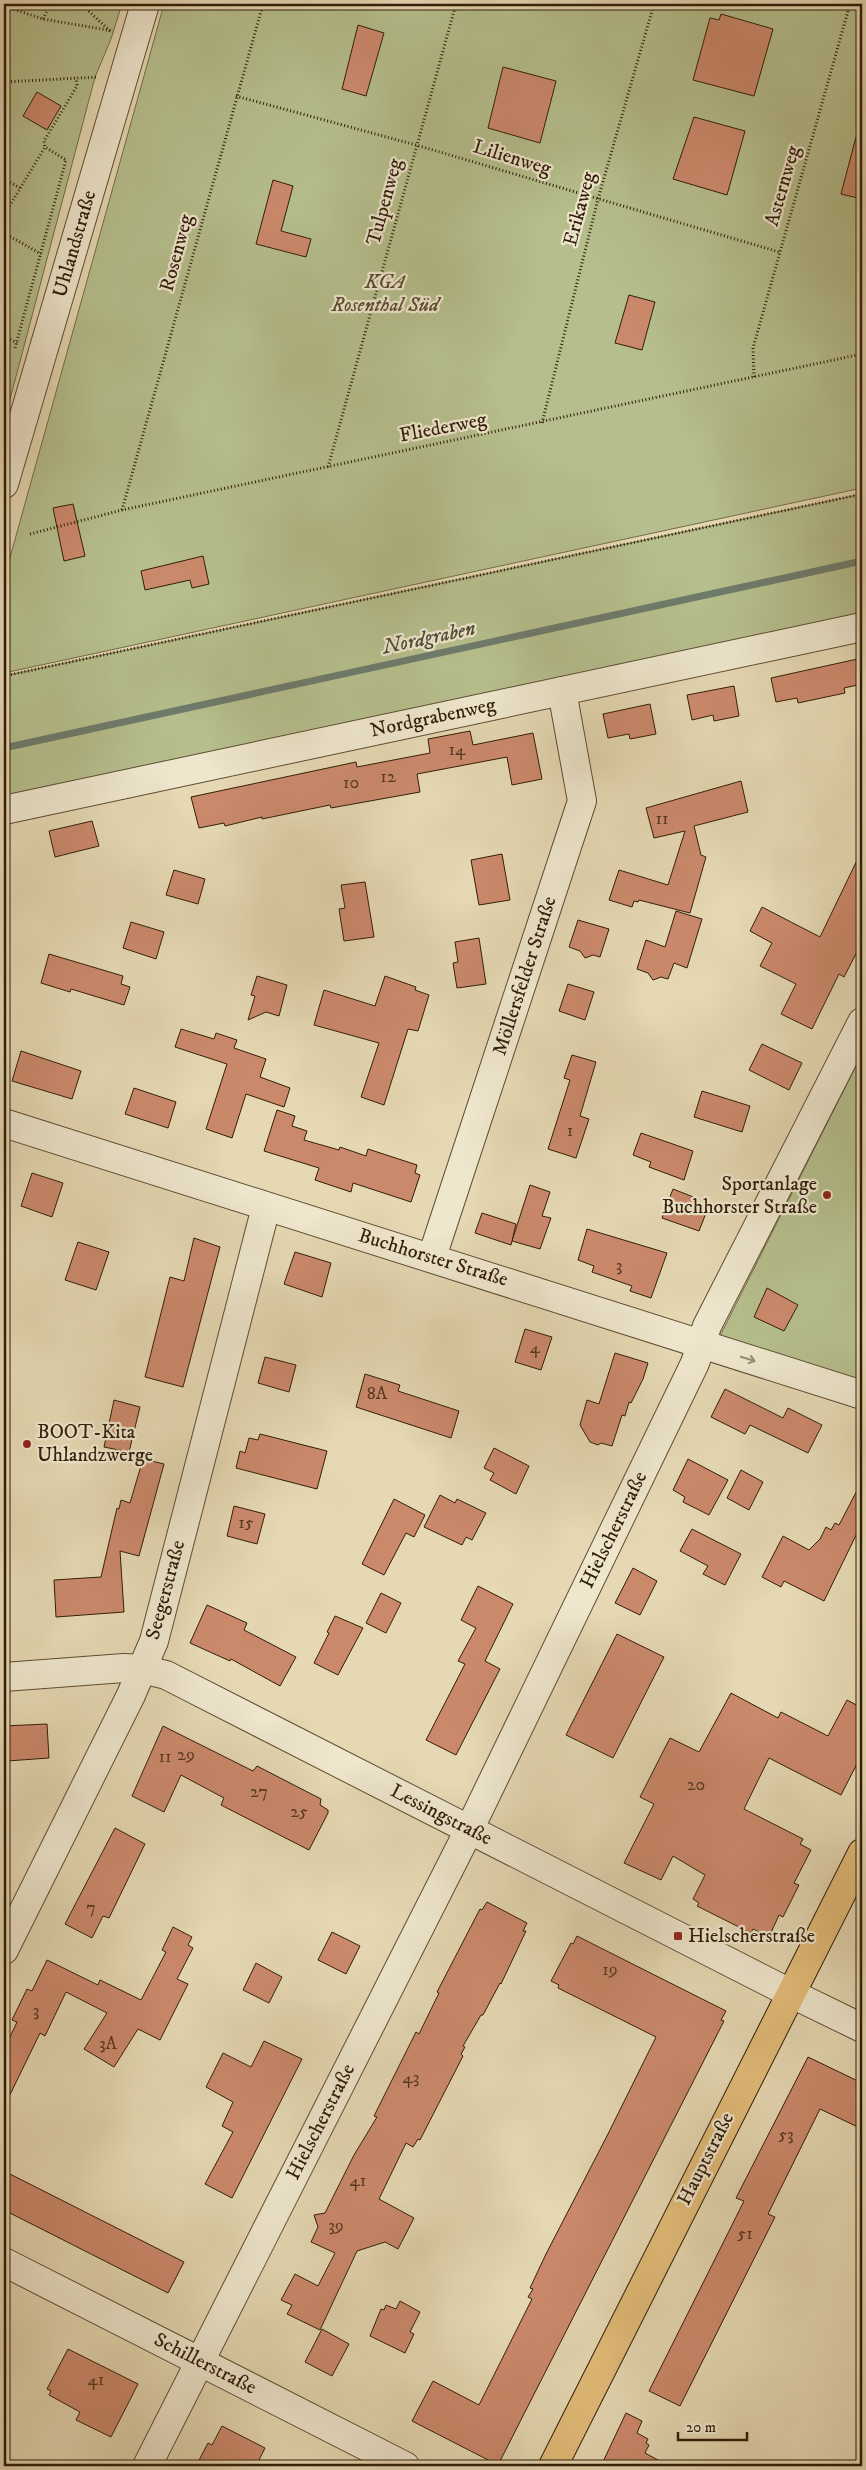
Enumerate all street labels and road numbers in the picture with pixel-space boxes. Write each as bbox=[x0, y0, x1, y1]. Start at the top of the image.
street label: Lilienweg bbox=[470, 134, 554, 182]
street label: Asternweg bbox=[760, 143, 806, 229]
street label: Tulpenweg bbox=[361, 156, 409, 248]
street label: Erikaweg bbox=[558, 169, 602, 249]
street label: Uhlandstraße bbox=[48, 188, 102, 300]
street label: Rosenweg bbox=[155, 211, 199, 294]
street label: Fliederweg bbox=[397, 407, 489, 449]
street label: Nordgrabenweg bbox=[368, 692, 498, 743]
street label: Möllersfelder Straße bbox=[487, 893, 563, 1059]
street label: Buchhorster Straße bbox=[355, 1223, 511, 1293]
street label: Hielscherstraße bbox=[575, 1467, 653, 1593]
street label: Seegerstraße bbox=[141, 1538, 191, 1642]
street label: Lessingstraße bbox=[386, 1779, 496, 1851]
street label: Hielscherstraße bbox=[281, 2060, 361, 2184]
street label: Hauptstraße bbox=[672, 2108, 740, 2210]
street label: Schillerstraße bbox=[150, 2327, 260, 2401]

